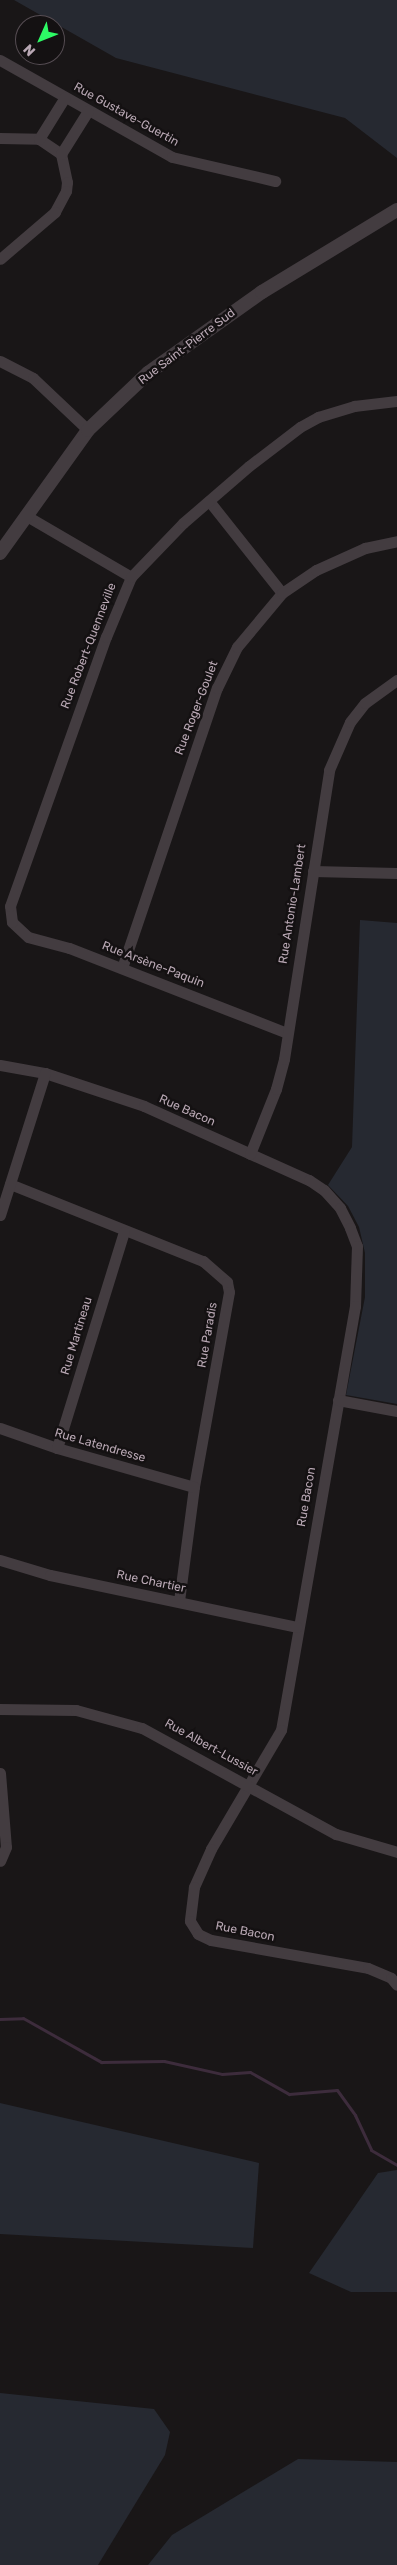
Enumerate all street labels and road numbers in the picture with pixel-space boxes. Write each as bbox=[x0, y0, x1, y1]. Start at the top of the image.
street label: Rue Gustave-Guertin bbox=[71, 80, 181, 150]
street label: Rue Saint-Pierre Sud bbox=[136, 306, 238, 388]
street label: Rue Robert-Quenneville bbox=[58, 581, 120, 711]
street label: Rue Roger-Goulet bbox=[172, 659, 222, 757]
street label: Rue Antonio-Lambert bbox=[276, 843, 310, 965]
street label: Rue Arsène-Paquin bbox=[100, 939, 206, 991]
street label: Rue Bacon bbox=[157, 1092, 217, 1130]
street label: Rue Martineau bbox=[58, 1295, 96, 1377]
street label: Rue Paradis bbox=[195, 1301, 221, 1369]
street label: Rue Latendresse bbox=[53, 1426, 147, 1466]
street label: Rue Bacon bbox=[295, 1466, 319, 1528]
street label: Rue Chartier bbox=[115, 1568, 187, 1596]
street label: Rue Albert-Lussier bbox=[162, 1716, 260, 1780]
street label: Rue Bacon bbox=[214, 1919, 276, 1945]

